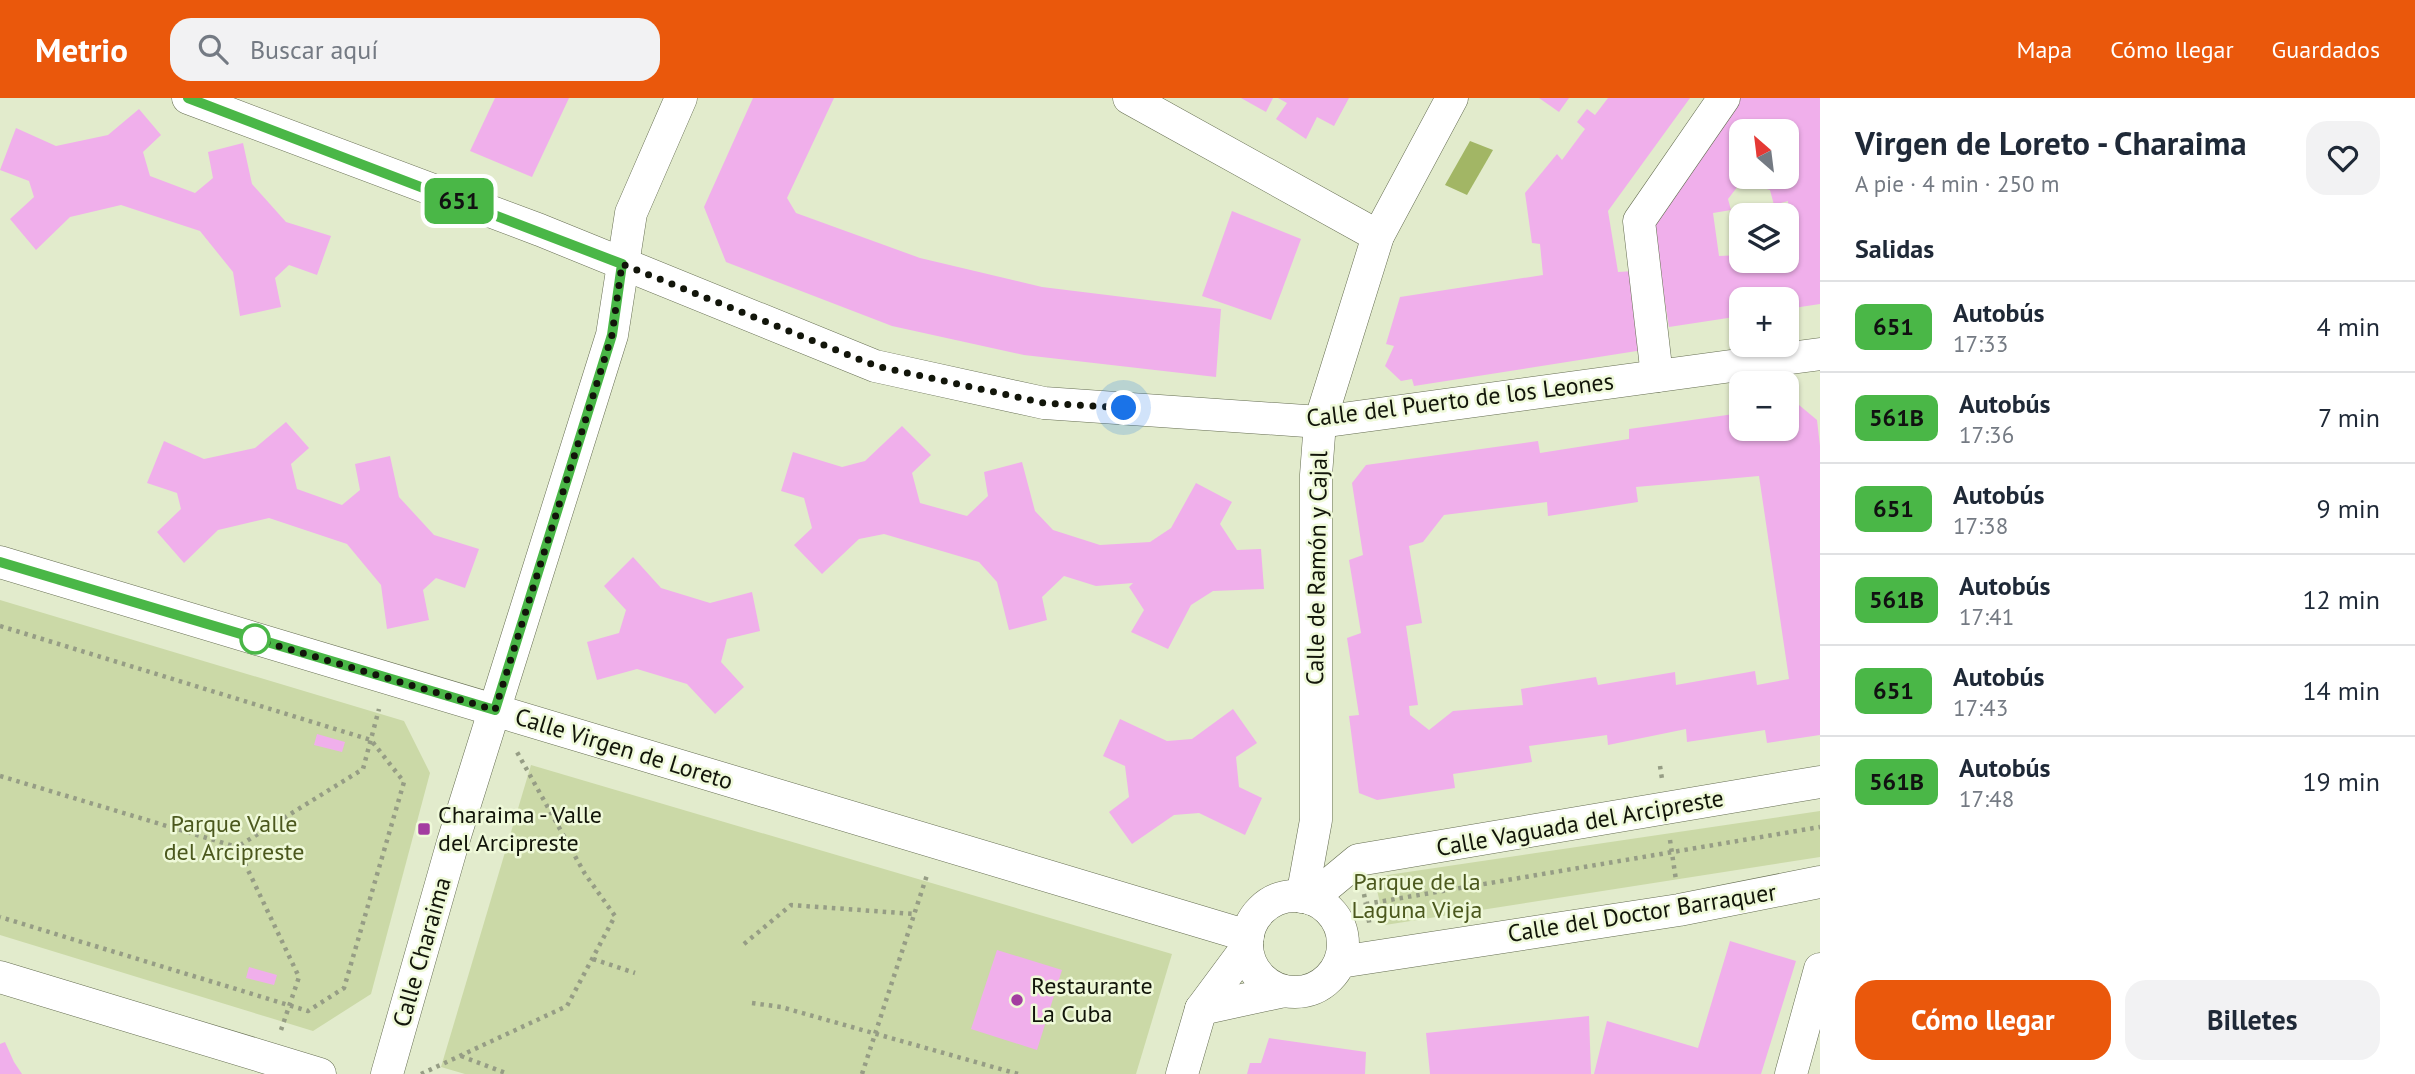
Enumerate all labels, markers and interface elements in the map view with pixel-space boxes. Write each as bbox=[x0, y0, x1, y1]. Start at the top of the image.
search box bbox=[170, 18, 660, 81]
text: Metrio bbox=[35, 28, 128, 71]
icon: search bbox=[194, 30, 232, 68]
text: Buscar aquí bbox=[250, 33, 378, 66]
text: Mapa bbox=[2016, 34, 2072, 65]
text: Cómo llegar bbox=[2110, 34, 2234, 65]
text: Guardados bbox=[2272, 34, 2380, 65]
north arrow bbox=[1729, 119, 1799, 189]
map controls bbox=[1729, 119, 1799, 441]
text: Virgen de Loreto - Charaima bbox=[1855, 121, 2247, 164]
button: heart bbox=[2306, 121, 2380, 195]
text: A pie · 4 min · 250 m bbox=[1855, 169, 2059, 198]
line badge: 651 bbox=[419, 178, 499, 224]
text: 651 bbox=[439, 185, 479, 216]
button: layers bbox=[1729, 203, 1799, 273]
text: Salidas bbox=[1855, 232, 1934, 265]
button: + bbox=[1729, 287, 1799, 357]
text: Autobús bbox=[1953, 296, 2045, 329]
text: 4 min bbox=[2317, 310, 2380, 343]
text: 651 bbox=[1873, 311, 1914, 342]
text: 17:33 bbox=[1953, 329, 2008, 358]
street label: Calle del Puerto de los Leones bbox=[1305, 365, 1615, 434]
button: − bbox=[1729, 371, 1799, 441]
text: Autobús bbox=[1959, 387, 2051, 420]
your location bbox=[1106, 390, 1141, 425]
text: 7 min bbox=[2318, 401, 2380, 434]
text: 561B bbox=[1869, 402, 1924, 433]
text: 17:36 bbox=[1959, 420, 2014, 449]
street label: Calle de Ramón y Cajal bbox=[1299, 451, 1334, 685]
text: Autobús bbox=[1953, 478, 2045, 511]
text: 9 min bbox=[2317, 492, 2380, 525]
text: 651 bbox=[1873, 493, 1914, 524]
text: 17:38 bbox=[1953, 511, 2008, 540]
text: Autobús bbox=[1959, 569, 2051, 602]
text: 12 min bbox=[2302, 583, 2380, 616]
text: 561B bbox=[1869, 584, 1924, 615]
text: 17:41 bbox=[1959, 602, 2014, 631]
unlabelled marker bbox=[240, 624, 270, 654]
text: Autobús bbox=[1953, 660, 2045, 693]
text: 14 min bbox=[2302, 674, 2380, 707]
text: 651 bbox=[1873, 675, 1914, 706]
text: 17:43 bbox=[1953, 693, 2008, 722]
street label: Calle Virgen de Loreto bbox=[511, 701, 737, 796]
text: Autobús bbox=[1959, 751, 2051, 784]
text: 19 min bbox=[2302, 765, 2380, 798]
text: 561B bbox=[1869, 766, 1924, 797]
street label: Calle Vaguada del Arcipreste bbox=[1434, 782, 1726, 863]
text: 17:48 bbox=[1959, 784, 2014, 813]
place label: Charaima - Valle del Arcipreste bbox=[438, 799, 602, 858]
park label: Parque Valle del Arcipreste bbox=[164, 808, 304, 867]
marker: Charaima - Valle del Arcipreste bbox=[416, 821, 432, 837]
park label: Parque de la Laguna Vieja bbox=[1352, 866, 1482, 925]
street label: Calle Charaima bbox=[385, 873, 458, 1030]
street label: Calle del Doctor Barraquer bbox=[1505, 876, 1778, 949]
place label: Restaurante La Cuba bbox=[1031, 970, 1153, 1029]
button: Cómo llegar bbox=[1855, 980, 2111, 1060]
button: Billetes bbox=[2125, 980, 2380, 1060]
marker: Restaurante La Cuba bbox=[1009, 992, 1025, 1008]

